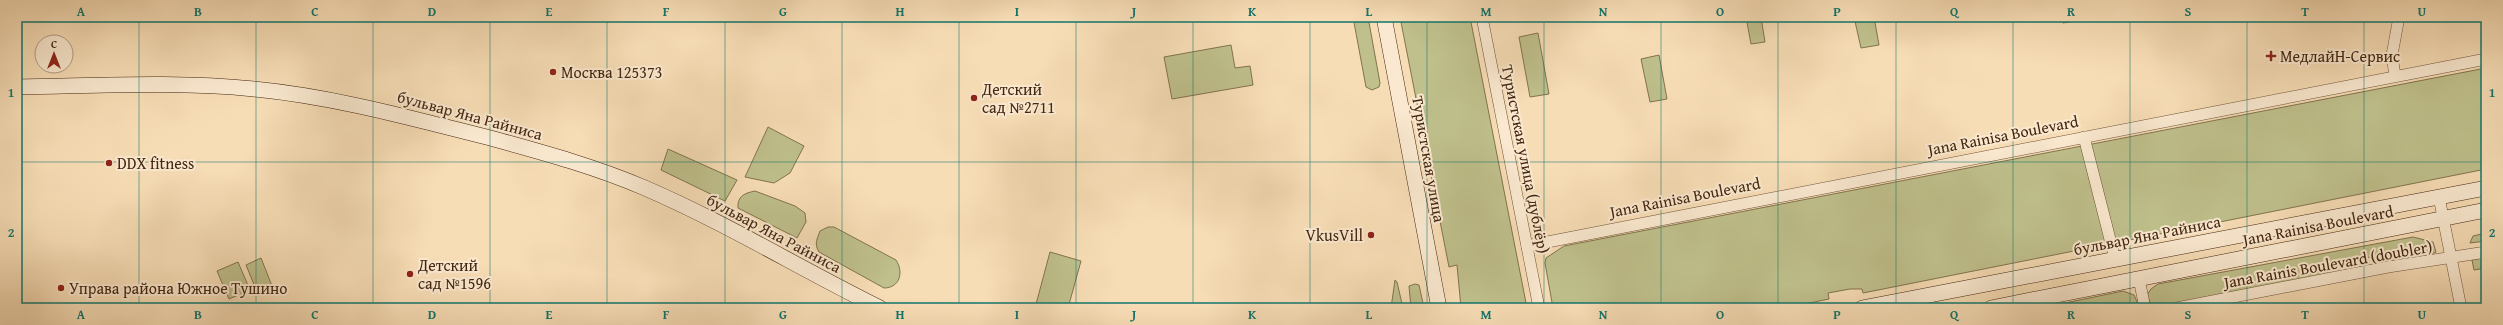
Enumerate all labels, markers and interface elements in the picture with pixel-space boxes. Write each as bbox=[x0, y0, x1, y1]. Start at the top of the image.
text: A bbox=[77, 2, 86, 21]
text: B bbox=[194, 2, 202, 21]
text: C bbox=[311, 2, 319, 21]
text: D bbox=[428, 2, 436, 21]
text: E bbox=[546, 2, 553, 21]
text: F bbox=[663, 2, 670, 21]
text: G bbox=[779, 2, 787, 21]
text: H bbox=[895, 2, 905, 21]
text: I bbox=[1015, 2, 1019, 21]
text: J bbox=[1130, 2, 1137, 21]
text: K bbox=[1248, 2, 1257, 21]
text: L bbox=[1366, 2, 1373, 21]
text: M bbox=[1480, 2, 1492, 21]
text: N bbox=[1599, 2, 1608, 21]
text: O bbox=[1716, 2, 1724, 21]
text: P bbox=[1833, 2, 1841, 21]
text: Q bbox=[1950, 2, 1960, 21]
text: R bbox=[2067, 2, 2076, 21]
text: S bbox=[2185, 2, 2192, 21]
text: T bbox=[2301, 2, 2309, 21]
text: U bbox=[2418, 2, 2427, 21]
north arrow bbox=[34, 34, 74, 74]
text: С bbox=[51, 36, 57, 52]
place label: МедлайН-Сервис bbox=[2280, 44, 2400, 68]
marker: МедлайН-Сервис bbox=[2265, 50, 2277, 62]
place label: Москва 125373 bbox=[561, 60, 662, 84]
street label: Туристская улица (дублёр) bbox=[1496, 63, 1556, 255]
marker: Москва 125373 bbox=[548, 67, 558, 77]
place label: Детский сад №2711 bbox=[981, 77, 1055, 119]
text: 1 bbox=[8, 83, 14, 102]
text: 1 bbox=[2489, 83, 2495, 102]
street label: бульвар Яна Райниса bbox=[395, 84, 546, 146]
marker: Детский сад №2711 bbox=[969, 93, 979, 103]
street label: Туристская улица bbox=[1406, 94, 1452, 224]
street label: Jana Rainisa Boulevard bbox=[1924, 109, 2081, 162]
place label: DDX fitness bbox=[117, 151, 194, 175]
marker: DDX fitness bbox=[104, 158, 114, 168]
street label: Jana Rainisa Boulevard bbox=[1606, 171, 1763, 224]
street label: бульвар Яна Райниса bbox=[702, 187, 846, 279]
street label: Jana Rainisa Boulevard bbox=[2239, 199, 2396, 252]
street label: бульвар Яна Райниса bbox=[2071, 209, 2223, 261]
text: 2 bbox=[8, 223, 15, 242]
place label: VkusVill bbox=[1305, 223, 1364, 247]
text: 2 bbox=[2489, 223, 2496, 242]
marker: VkusVill bbox=[1366, 230, 1376, 240]
street label: Jana Rainis Boulevard (doubler) bbox=[2220, 234, 2434, 295]
place label: Детский сад №1596 bbox=[417, 253, 491, 295]
marker: Детский сад №1596 bbox=[405, 269, 415, 279]
place label: Управа района Южное Тушино bbox=[69, 276, 287, 300]
marker: Управа района Южное Тушино bbox=[56, 283, 66, 293]
text: A bbox=[77, 305, 86, 324]
text: B bbox=[194, 305, 202, 324]
text: C bbox=[311, 305, 319, 324]
text: D bbox=[428, 305, 436, 324]
text: E bbox=[546, 305, 553, 324]
text: F bbox=[663, 305, 670, 324]
text: G bbox=[779, 305, 787, 324]
text: H bbox=[895, 305, 905, 324]
text: I bbox=[1015, 305, 1019, 324]
text: J bbox=[1130, 305, 1137, 324]
text: K bbox=[1248, 305, 1257, 324]
text: L bbox=[1366, 305, 1373, 324]
text: M bbox=[1480, 305, 1492, 324]
text: N bbox=[1599, 305, 1608, 324]
text: O bbox=[1716, 305, 1724, 324]
text: P bbox=[1833, 305, 1841, 324]
text: Q bbox=[1950, 305, 1960, 324]
text: R bbox=[2067, 305, 2076, 324]
text: S bbox=[2185, 305, 2192, 324]
text: T bbox=[2301, 305, 2309, 324]
text: U bbox=[2418, 305, 2427, 324]

